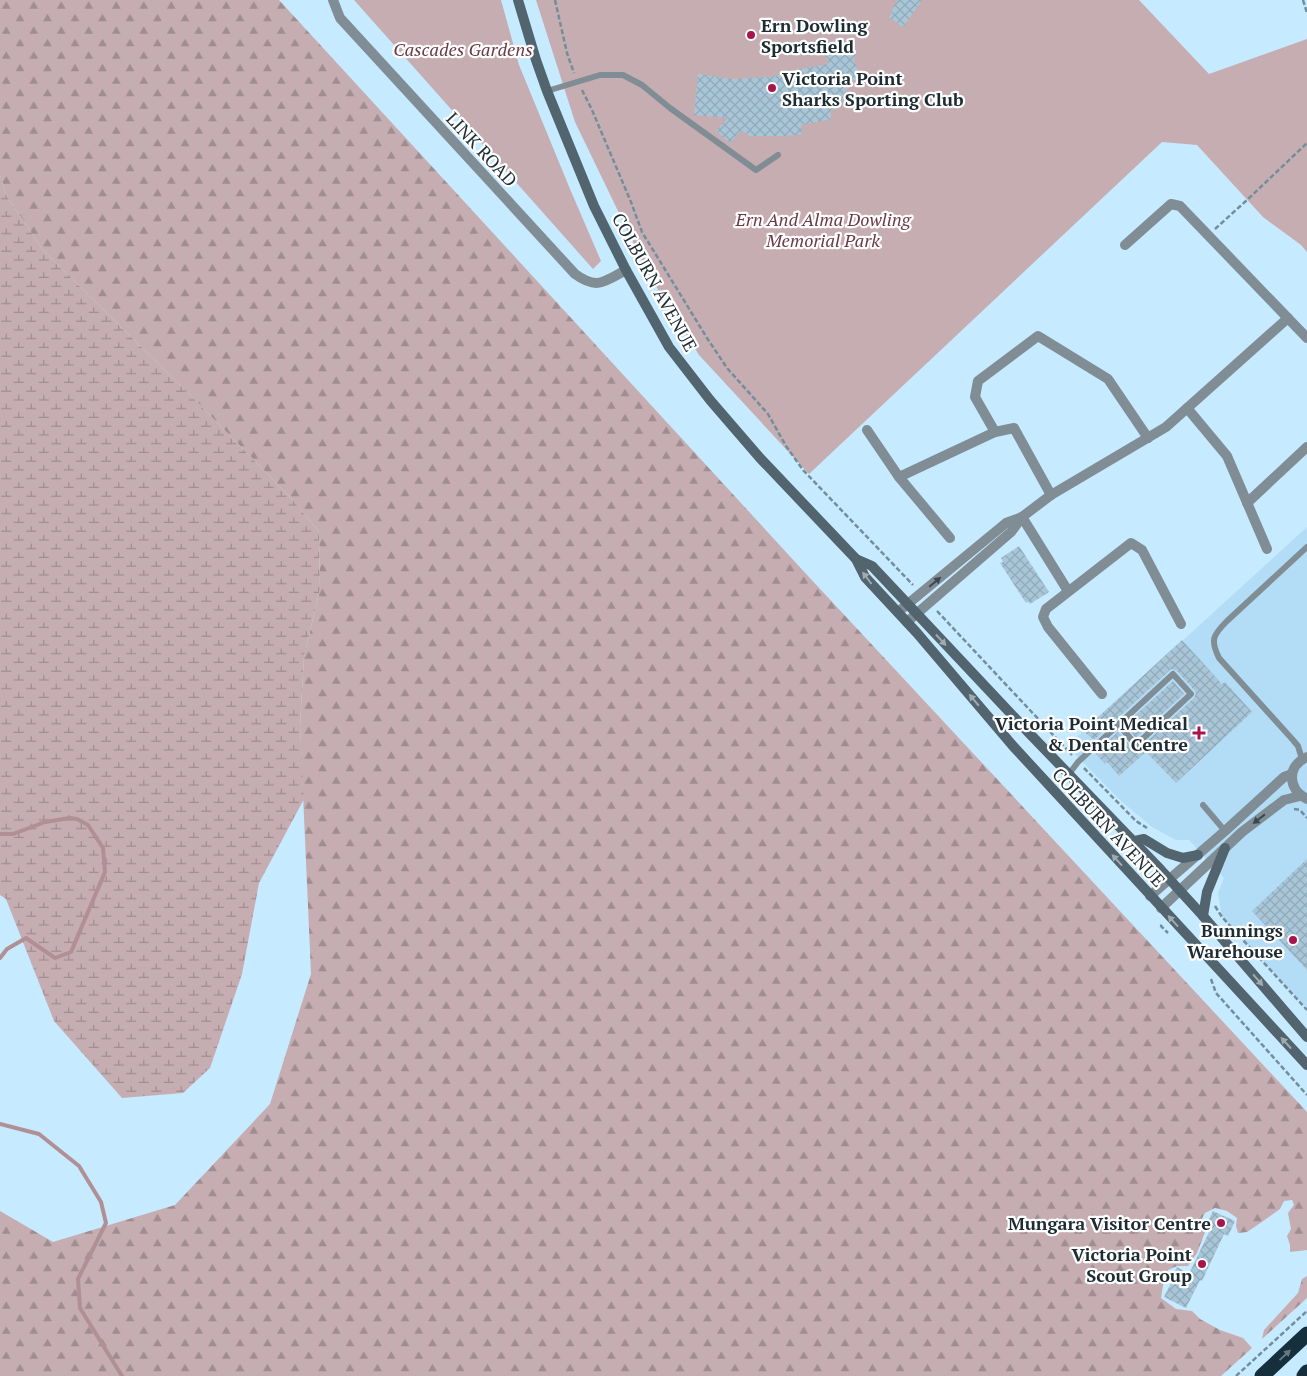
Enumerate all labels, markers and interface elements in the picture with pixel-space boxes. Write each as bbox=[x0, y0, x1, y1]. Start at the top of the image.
place label: Ern Dowling Sportsfield bbox=[761, 13, 868, 58]
marker: Ern Dowling Sportsfield bbox=[745, 29, 757, 41]
park label: Cascades Gardens bbox=[393, 37, 533, 61]
place label: Victoria Point Sharks Sporting Club bbox=[782, 66, 964, 111]
marker: Victoria Point Sharks Sporting Club bbox=[766, 82, 778, 94]
street label: LINK ROAD bbox=[441, 107, 523, 191]
park label: Ern And Alma Dowling Memorial Park bbox=[734, 207, 912, 252]
street label: COLBURN AVENUE bbox=[607, 208, 703, 356]
one-way arrow bbox=[861, 572, 872, 585]
one-way arrow bbox=[929, 576, 942, 587]
one-way arrow bbox=[935, 634, 947, 646]
one-way arrow bbox=[968, 694, 980, 706]
place label: Victoria Point Medical & Dental Centre bbox=[995, 711, 1188, 756]
marker: Victoria Point Medical & Dental Centre bbox=[1192, 726, 1206, 740]
street label: COLBURN AVENUE bbox=[1047, 762, 1171, 892]
one-way arrow bbox=[1252, 814, 1265, 825]
one-way arrow bbox=[1112, 854, 1123, 866]
one-way arrow bbox=[1167, 915, 1179, 927]
place label: Bunnings Warehouse bbox=[1187, 918, 1283, 963]
marker: Bunnings Warehouse bbox=[1287, 934, 1299, 946]
one-way arrow bbox=[1252, 973, 1264, 985]
one-way arrow bbox=[1280, 1037, 1292, 1049]
place label: Mungara Visitor Centre bbox=[1008, 1211, 1211, 1235]
marker: Mungara Visitor Centre bbox=[1215, 1217, 1227, 1229]
place label: Victoria Point Scout Group bbox=[1071, 1242, 1192, 1287]
marker: Victoria Point Scout Group bbox=[1196, 1258, 1208, 1270]
one-way arrow bbox=[1278, 1349, 1290, 1361]

